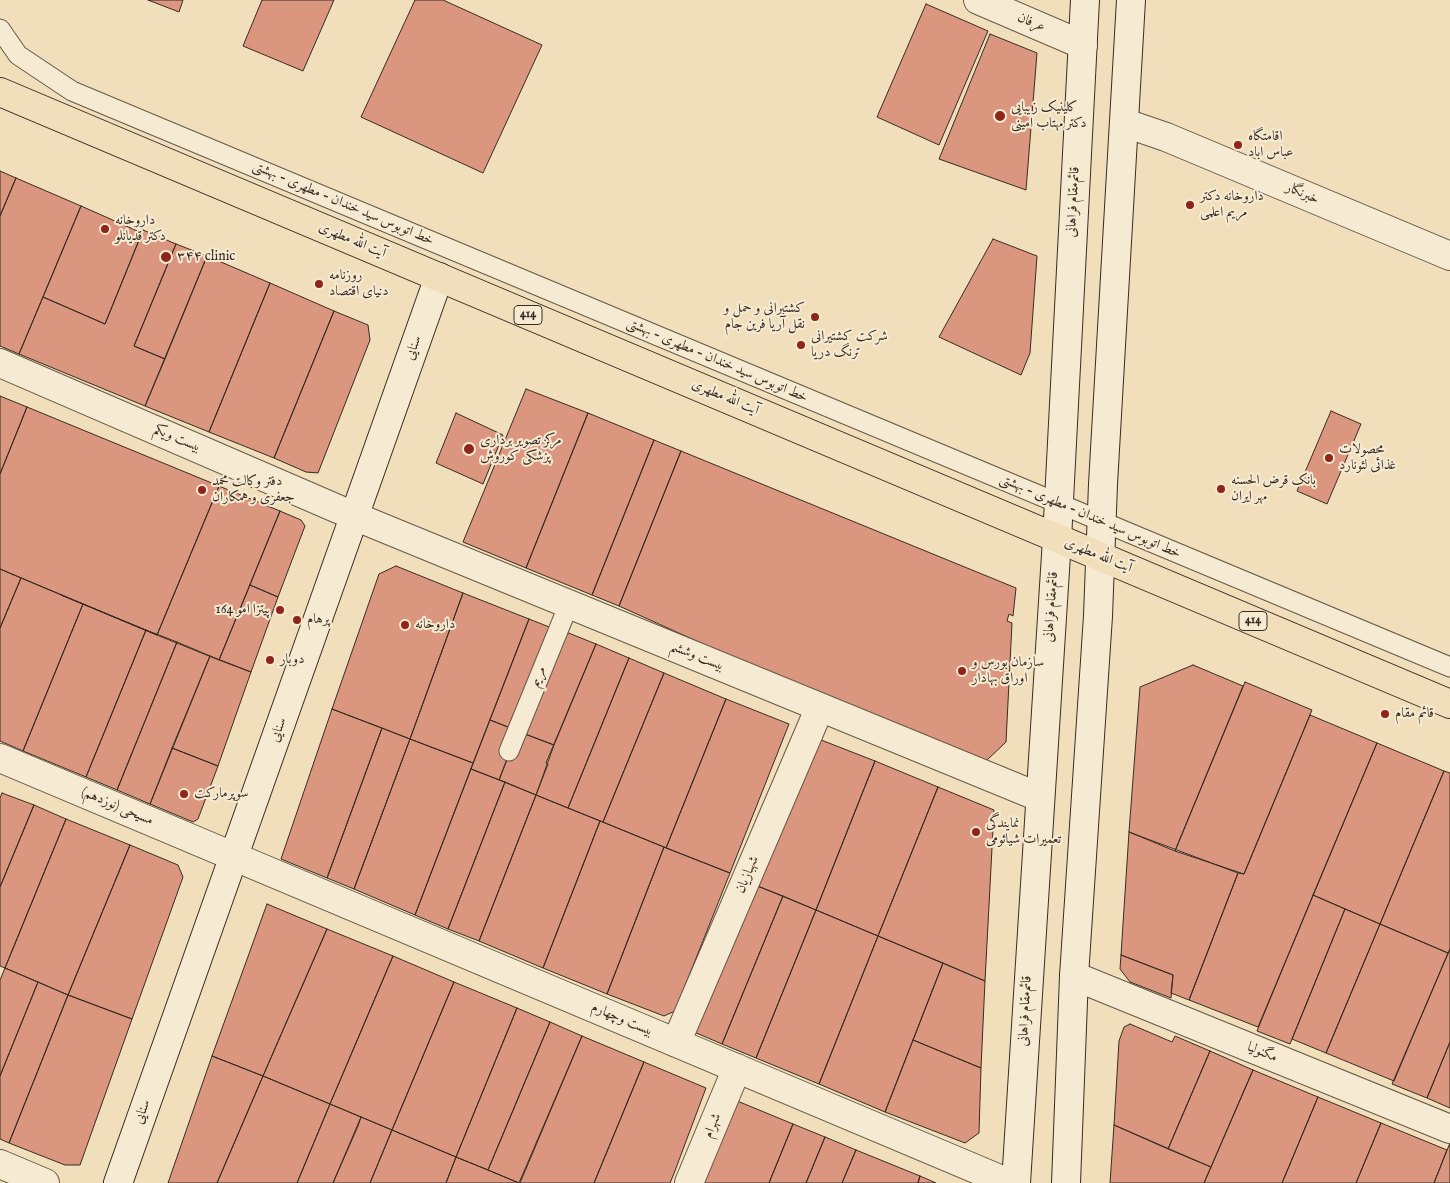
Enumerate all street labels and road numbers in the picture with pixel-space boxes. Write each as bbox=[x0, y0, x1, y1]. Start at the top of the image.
street label: عرفان bbox=[1015, 10, 1047, 36]
street label: خط اتوبوس سید خندان - مطهری - بهشتی bbox=[250, 158, 436, 250]
street label: قائم‌مقام فراهانی bbox=[1064, 166, 1084, 238]
street label: خبرنگار bbox=[1283, 180, 1321, 208]
street label: آیت الله مطهری bbox=[316, 219, 388, 263]
road number: 414 bbox=[514, 306, 542, 324]
street label: خط اتوبوس سید خندان - مطهری - بهشتی bbox=[624, 315, 810, 407]
street label: سنایی bbox=[402, 333, 426, 363]
street label: آیت الله مطهری bbox=[689, 376, 761, 420]
street label: بیست ویکم bbox=[151, 422, 203, 456]
street label: خط اتوبوس سید خندان - مطهری - بهشتی bbox=[997, 471, 1183, 563]
street label: آیت الله مطهری bbox=[1062, 535, 1134, 577]
street label: قائم‌مقام فراهانی bbox=[1041, 571, 1063, 643]
road number: 414 bbox=[1239, 612, 1267, 630]
street label: بیست وششم bbox=[668, 639, 726, 675]
street label: مریم bbox=[527, 664, 551, 690]
street label: سنایی bbox=[267, 715, 291, 745]
street label: مسیحی (نوزدهم) bbox=[78, 784, 156, 830]
street label: شهبازیان bbox=[733, 854, 763, 896]
street label: قائم‌مقام فراهانی bbox=[1016, 975, 1036, 1047]
street label: بیست وچهارم bbox=[589, 999, 655, 1041]
street label: مگنولیا bbox=[1244, 1039, 1280, 1067]
street label: سنایی bbox=[131, 1098, 155, 1126]
street label: شهرام bbox=[700, 1111, 726, 1141]

